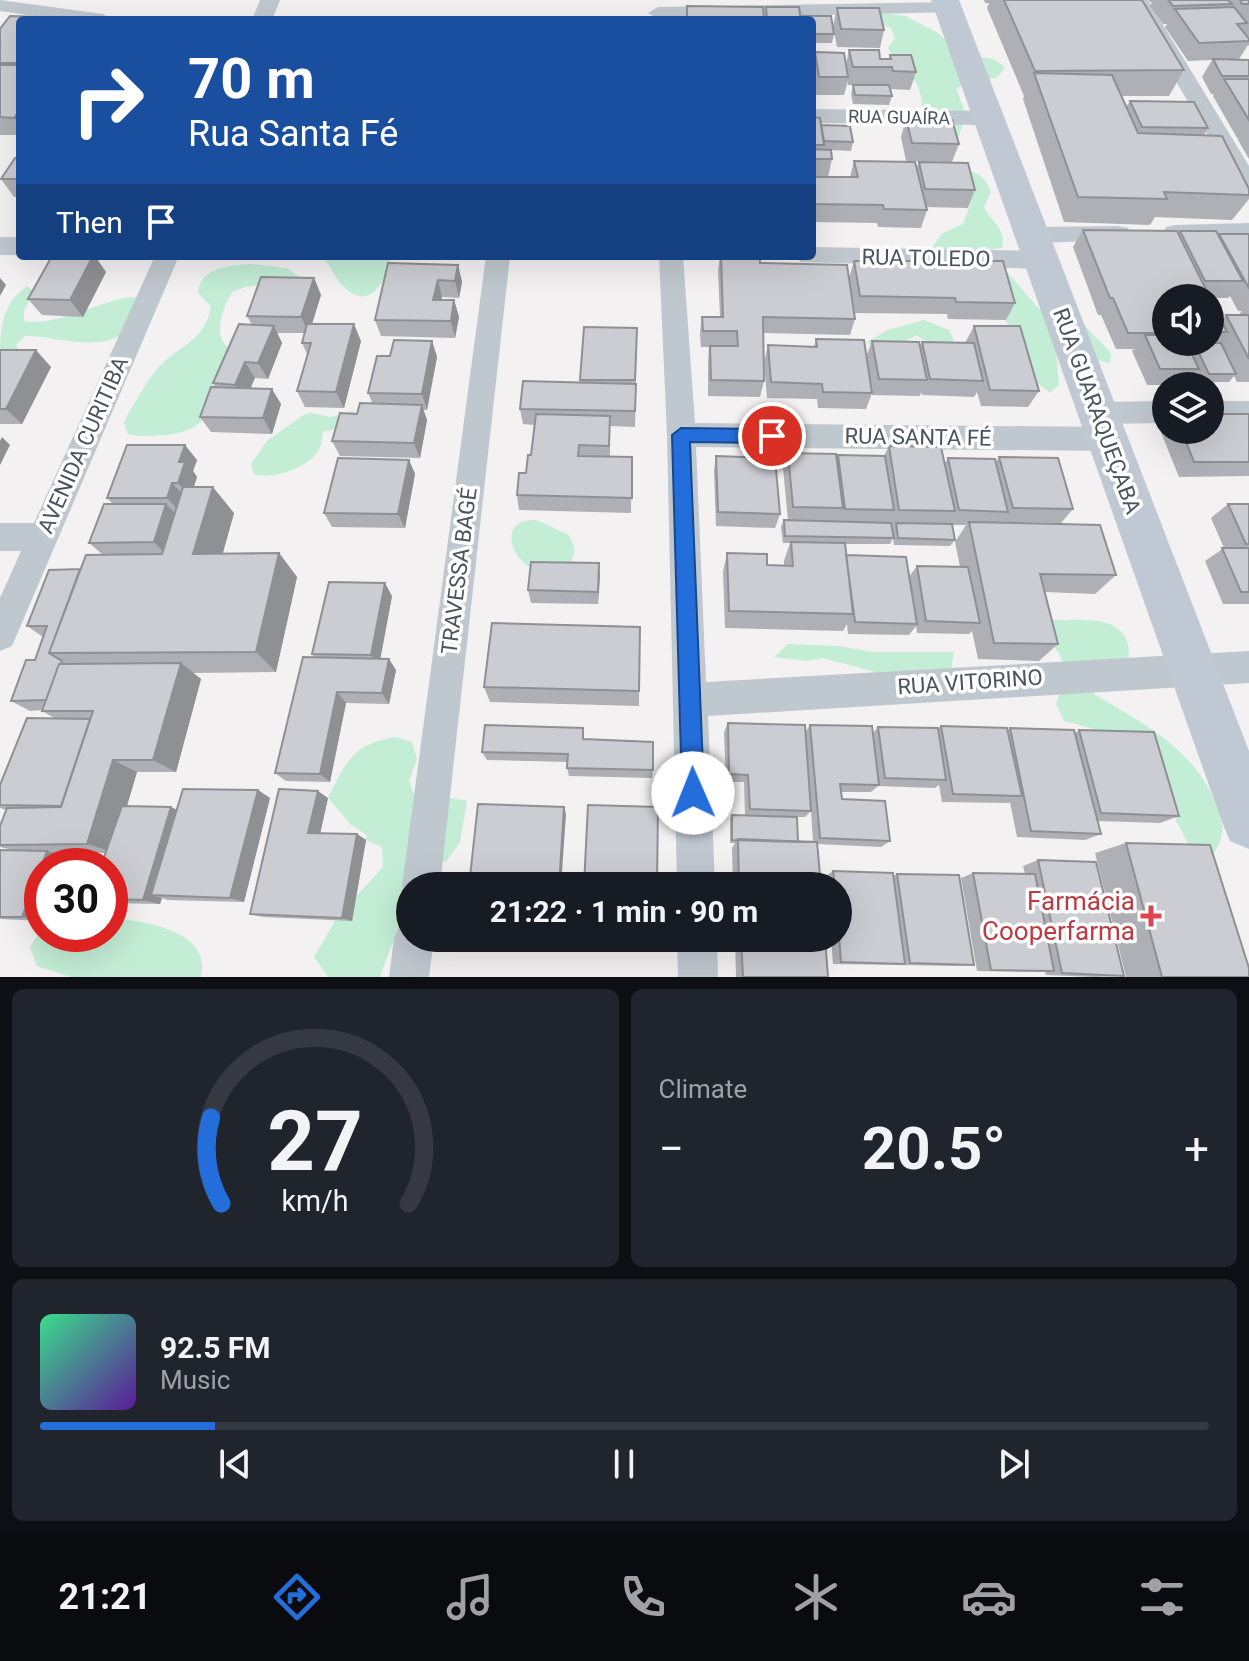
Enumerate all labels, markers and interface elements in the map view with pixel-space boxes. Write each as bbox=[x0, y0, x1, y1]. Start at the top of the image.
text: 70 m bbox=[188, 46, 315, 112]
icon: right bbox=[56, 48, 160, 152]
street label: RUA GUAÍRA bbox=[848, 106, 950, 128]
text: Rua Santa Fé bbox=[188, 113, 398, 155]
icon: arrive bbox=[139, 200, 183, 244]
text: Then bbox=[56, 205, 123, 240]
street label: RUA TOLEDO bbox=[861, 244, 991, 272]
map controls bbox=[1152, 284, 1224, 444]
button: sound bbox=[1152, 284, 1224, 356]
street label: RUA GUARAQUEÇABA bbox=[1048, 305, 1146, 518]
street label: AVENIDA CURITIBA bbox=[33, 352, 133, 537]
button: layers bbox=[1152, 372, 1224, 444]
pin bbox=[738, 402, 806, 470]
icon: arrive bbox=[750, 414, 794, 458]
street label: RUA SANTA FÉ bbox=[844, 423, 992, 451]
street label: TRAVESSA BAGÉ bbox=[436, 486, 482, 656]
street label: RUA VITORINO bbox=[897, 664, 1043, 700]
position arrow bbox=[651, 751, 735, 835]
speed limit sign: 30 bbox=[24, 848, 128, 952]
place label: Farmácia Cooperfarma bbox=[982, 886, 1135, 946]
text: 21:22 · 1 min · 90 m bbox=[490, 894, 758, 929]
marker: Farmácia Cooperfarma bbox=[1142, 907, 1160, 925]
text: Climate bbox=[659, 1074, 747, 1104]
text: 27 bbox=[268, 1093, 363, 1190]
text: 20.5° bbox=[862, 1113, 1006, 1184]
text: − bbox=[659, 1123, 684, 1175]
text: + bbox=[1184, 1123, 1209, 1175]
text: km/h bbox=[282, 1184, 349, 1218]
text: 92.5 FM bbox=[160, 1330, 271, 1365]
text: Music bbox=[160, 1365, 230, 1395]
icon: previous bbox=[213, 1442, 257, 1486]
icon: pause bbox=[602, 1442, 646, 1486]
icon: next bbox=[992, 1442, 1036, 1486]
icon: directions bbox=[269, 1569, 325, 1625]
icon: music bbox=[442, 1569, 498, 1625]
icon: phone bbox=[615, 1569, 671, 1625]
icon: climate bbox=[788, 1569, 844, 1625]
icon: car bbox=[961, 1569, 1017, 1625]
icon: filters bbox=[1134, 1569, 1190, 1625]
text: 21:21 bbox=[59, 1576, 151, 1618]

